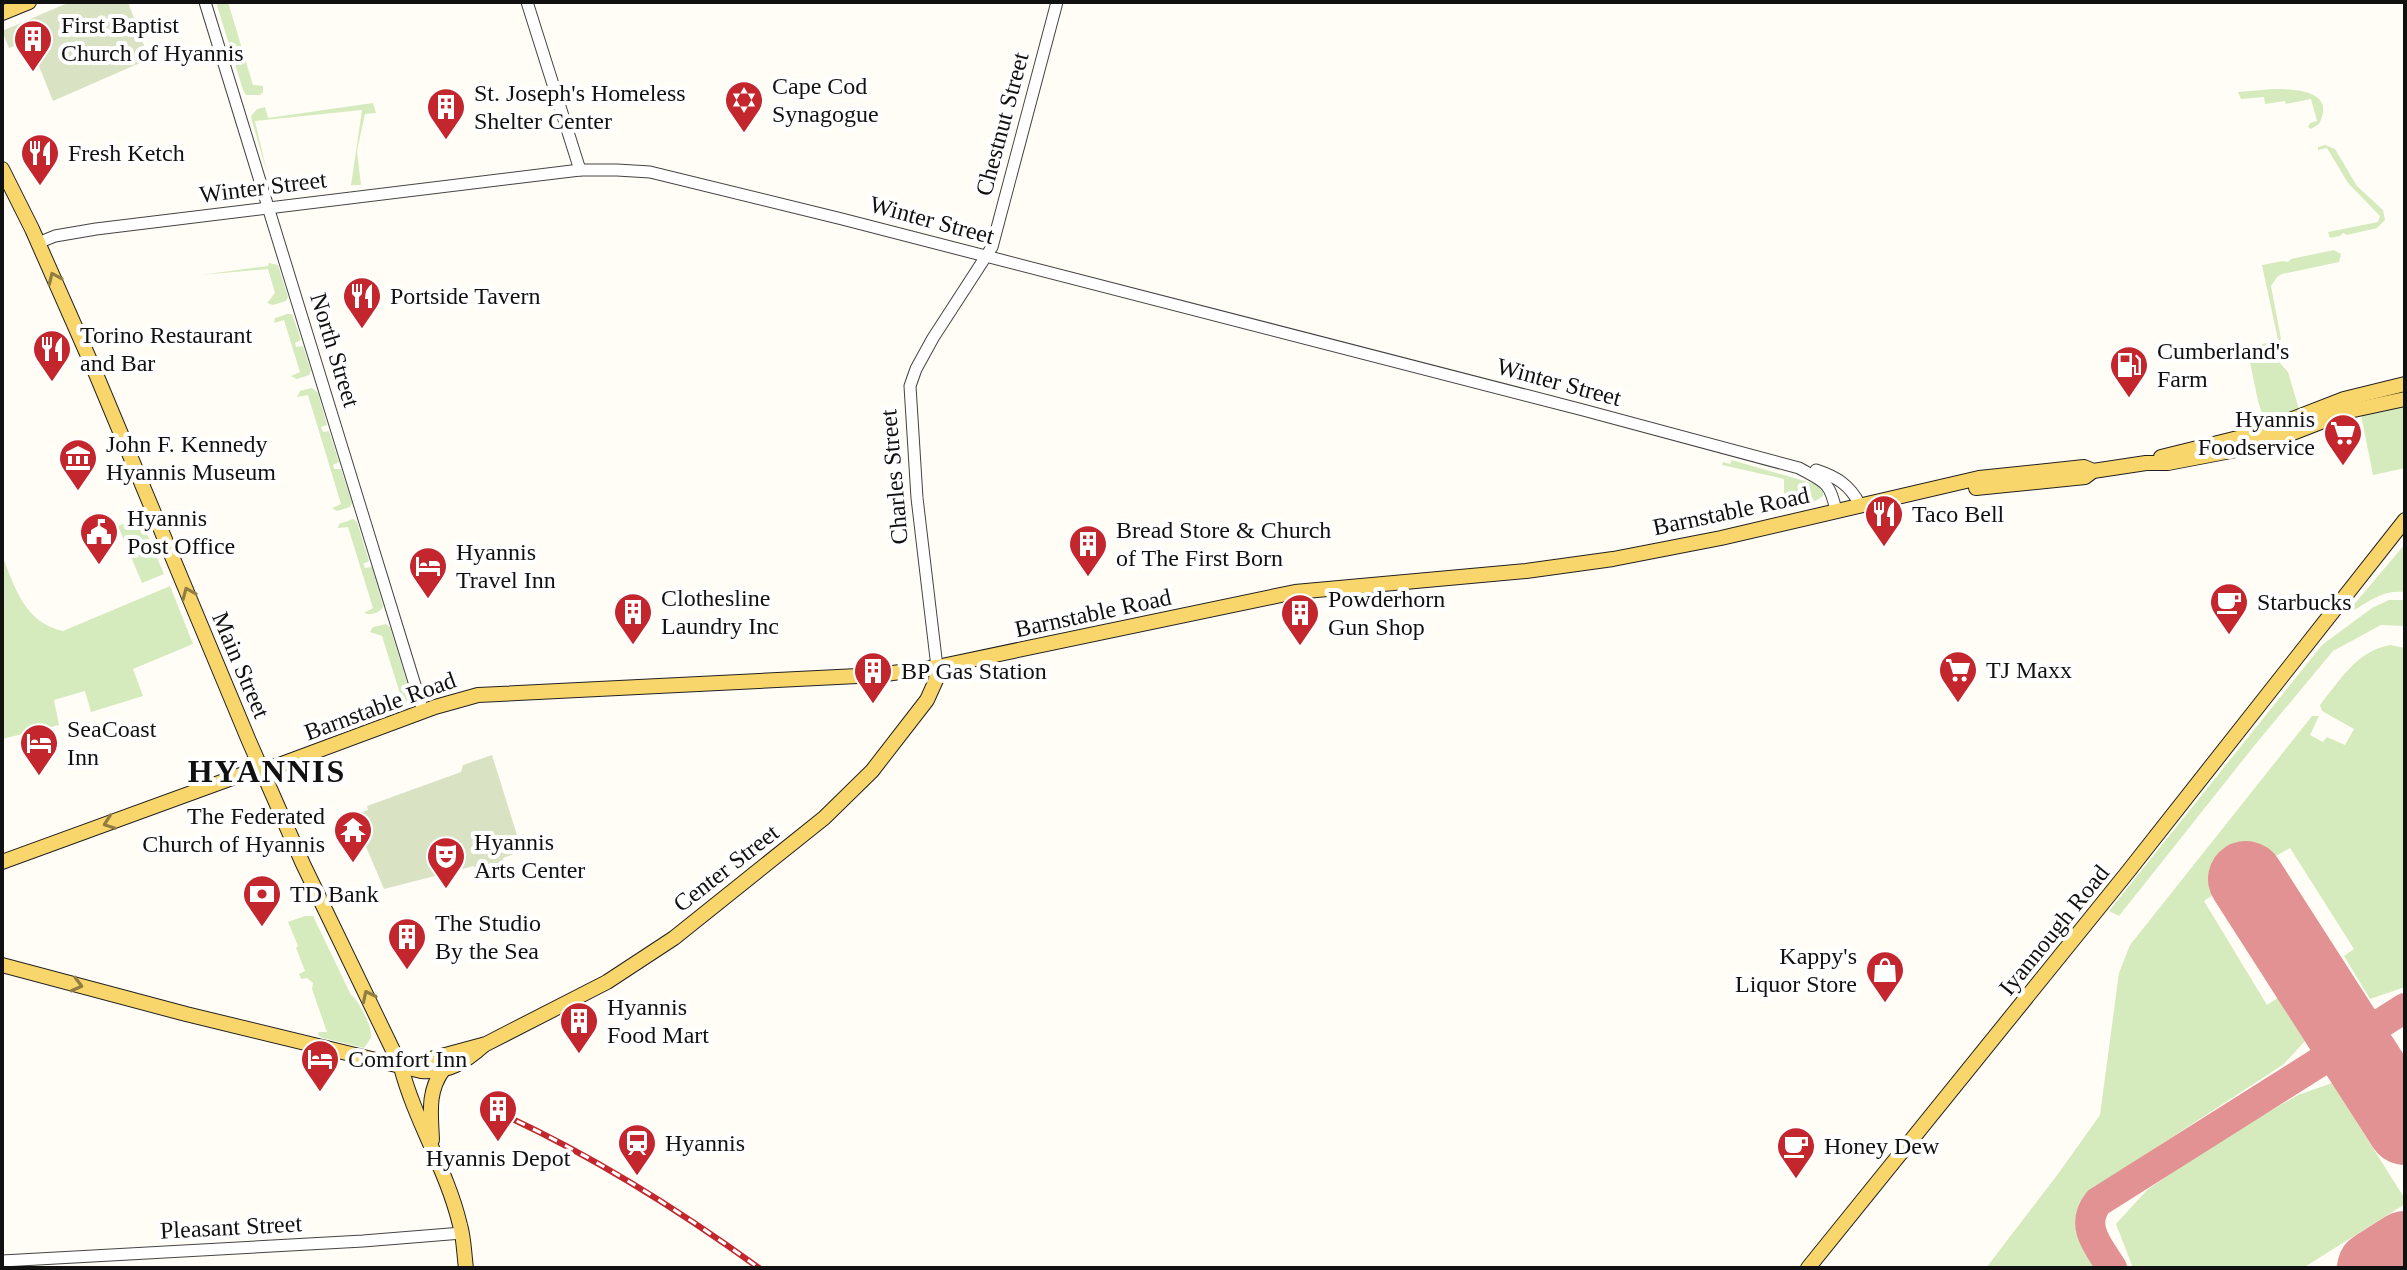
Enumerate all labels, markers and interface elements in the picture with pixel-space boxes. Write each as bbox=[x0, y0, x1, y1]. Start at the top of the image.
place label: First Baptist Church of Hyannis bbox=[61, 12, 244, 66]
building icon: First Baptist Church of Hyannis bbox=[12, 18, 54, 73]
street label: Chestnut Street bbox=[970, 49, 1034, 199]
place label: Cape Cod Synagogue bbox=[772, 73, 879, 127]
synagogue icon: Cape Cod Synagogue bbox=[723, 79, 765, 134]
place label: St. Joseph's Homeless Shelter Center bbox=[474, 80, 686, 134]
building icon: St. Joseph's Homeless Shelter Center bbox=[425, 86, 467, 141]
restaurant icon: Fresh Ketch bbox=[19, 132, 61, 187]
place label: Fresh Ketch bbox=[68, 140, 185, 166]
street label: Winter Street bbox=[198, 166, 328, 208]
street label: Winter Street bbox=[867, 191, 997, 249]
one-way arrow bbox=[48, 272, 64, 286]
restaurant icon: Portside Tavern bbox=[341, 275, 383, 330]
place label: Portside Tavern bbox=[390, 283, 541, 309]
street label: North Street bbox=[305, 290, 365, 411]
place label: Torino Restaurant and Bar bbox=[80, 322, 253, 376]
restaurant icon: Torino Restaurant and Bar bbox=[31, 328, 73, 383]
place label: Cumberland's Farm bbox=[2157, 338, 2289, 392]
fuel station icon: Cumberland's Farm bbox=[2108, 344, 2150, 399]
street label: Winter Street bbox=[1494, 353, 1624, 411]
place label: Hyannis Foodservice bbox=[2198, 406, 2315, 460]
street label: Charles Street bbox=[875, 408, 913, 546]
supermarket icon: Hyannis Foodservice bbox=[2322, 412, 2364, 467]
place label: John F. Kennedy Hyannis Museum bbox=[106, 431, 276, 485]
museum icon: John F. Kennedy Hyannis Museum bbox=[57, 437, 99, 492]
street label: Barnstable Road bbox=[1650, 482, 1812, 540]
restaurant icon: Taco Bell bbox=[1863, 493, 1905, 548]
place label: Taco Bell bbox=[1912, 501, 2005, 527]
place label: Hyannis Post Office bbox=[127, 505, 235, 559]
public building icon: Hyannis Post Office bbox=[78, 511, 120, 566]
place label: Bread Store & Church of The First Born bbox=[1116, 517, 1331, 571]
building icon: Bread Store & Church of The First Born bbox=[1067, 523, 1109, 578]
place label: Hyannis Travel Inn bbox=[456, 539, 556, 593]
hotel icon: Hyannis Travel Inn bbox=[407, 545, 449, 600]
cafe icon: Starbucks bbox=[2208, 581, 2250, 636]
street label: Barnstable Road bbox=[1012, 584, 1174, 642]
place label: Clothesline Laundry Inc bbox=[661, 585, 779, 639]
place label: Powderhorn Gun Shop bbox=[1328, 586, 1445, 640]
one-way arrow bbox=[181, 587, 197, 601]
place label: Starbucks bbox=[2257, 589, 2352, 615]
building icon: Clothesline Laundry Inc bbox=[612, 591, 654, 646]
building icon: Powderhorn Gun Shop bbox=[1279, 592, 1321, 647]
street label: Main Street bbox=[207, 608, 275, 722]
supermarket icon: TJ Maxx bbox=[1937, 649, 1979, 704]
building icon: BP Gas Station bbox=[852, 650, 894, 705]
place label: TJ Maxx bbox=[1986, 657, 2072, 683]
place label: BP Gas Station bbox=[901, 658, 1047, 684]
street label: Barnstable Road bbox=[301, 667, 459, 745]
place label: SeaCoast Inn bbox=[67, 716, 157, 770]
hotel icon: SeaCoast Inn bbox=[18, 722, 60, 777]
district label: HYANNIS bbox=[188, 753, 346, 789]
place label: The Federated Church of Hyannis bbox=[142, 803, 325, 857]
temple icon: The Federated Church of Hyannis bbox=[332, 809, 374, 864]
one-way arrow bbox=[103, 813, 117, 830]
street label: Center Street bbox=[668, 819, 784, 917]
place label: Hyannis Arts Center bbox=[474, 829, 585, 883]
theatre icon: Hyannis Arts Center bbox=[425, 835, 467, 890]
street label: Iyannough Road bbox=[1994, 860, 2114, 1000]
bank icon: TD Bank bbox=[241, 873, 283, 928]
place label: TD Bank bbox=[290, 881, 379, 907]
place label: The Studio By the Sea bbox=[435, 910, 541, 964]
building icon: The Studio By the Sea bbox=[386, 916, 428, 971]
place label: Kappy's Liquor Store bbox=[1735, 943, 1857, 997]
shop icon: Kappy's Liquor Store bbox=[1864, 949, 1906, 1004]
one-way arrow bbox=[70, 976, 84, 992]
one-way arrow bbox=[362, 989, 378, 1004]
place label: Hyannis Food Mart bbox=[607, 994, 709, 1048]
building icon: Hyannis Food Mart bbox=[558, 1000, 600, 1055]
hotel icon: Comfort Inn bbox=[299, 1038, 341, 1093]
place label: Comfort Inn bbox=[348, 1046, 467, 1072]
building icon: Hyannis Depot bbox=[477, 1088, 519, 1143]
station icon: Hyannis bbox=[616, 1122, 658, 1177]
cafe icon: Honey Dew bbox=[1775, 1125, 1817, 1180]
place label: Hyannis bbox=[665, 1130, 745, 1156]
place label: Honey Dew bbox=[1824, 1133, 1940, 1159]
place label: Hyannis Depot bbox=[426, 1145, 571, 1171]
street label: Pleasant Street bbox=[159, 1210, 303, 1244]

